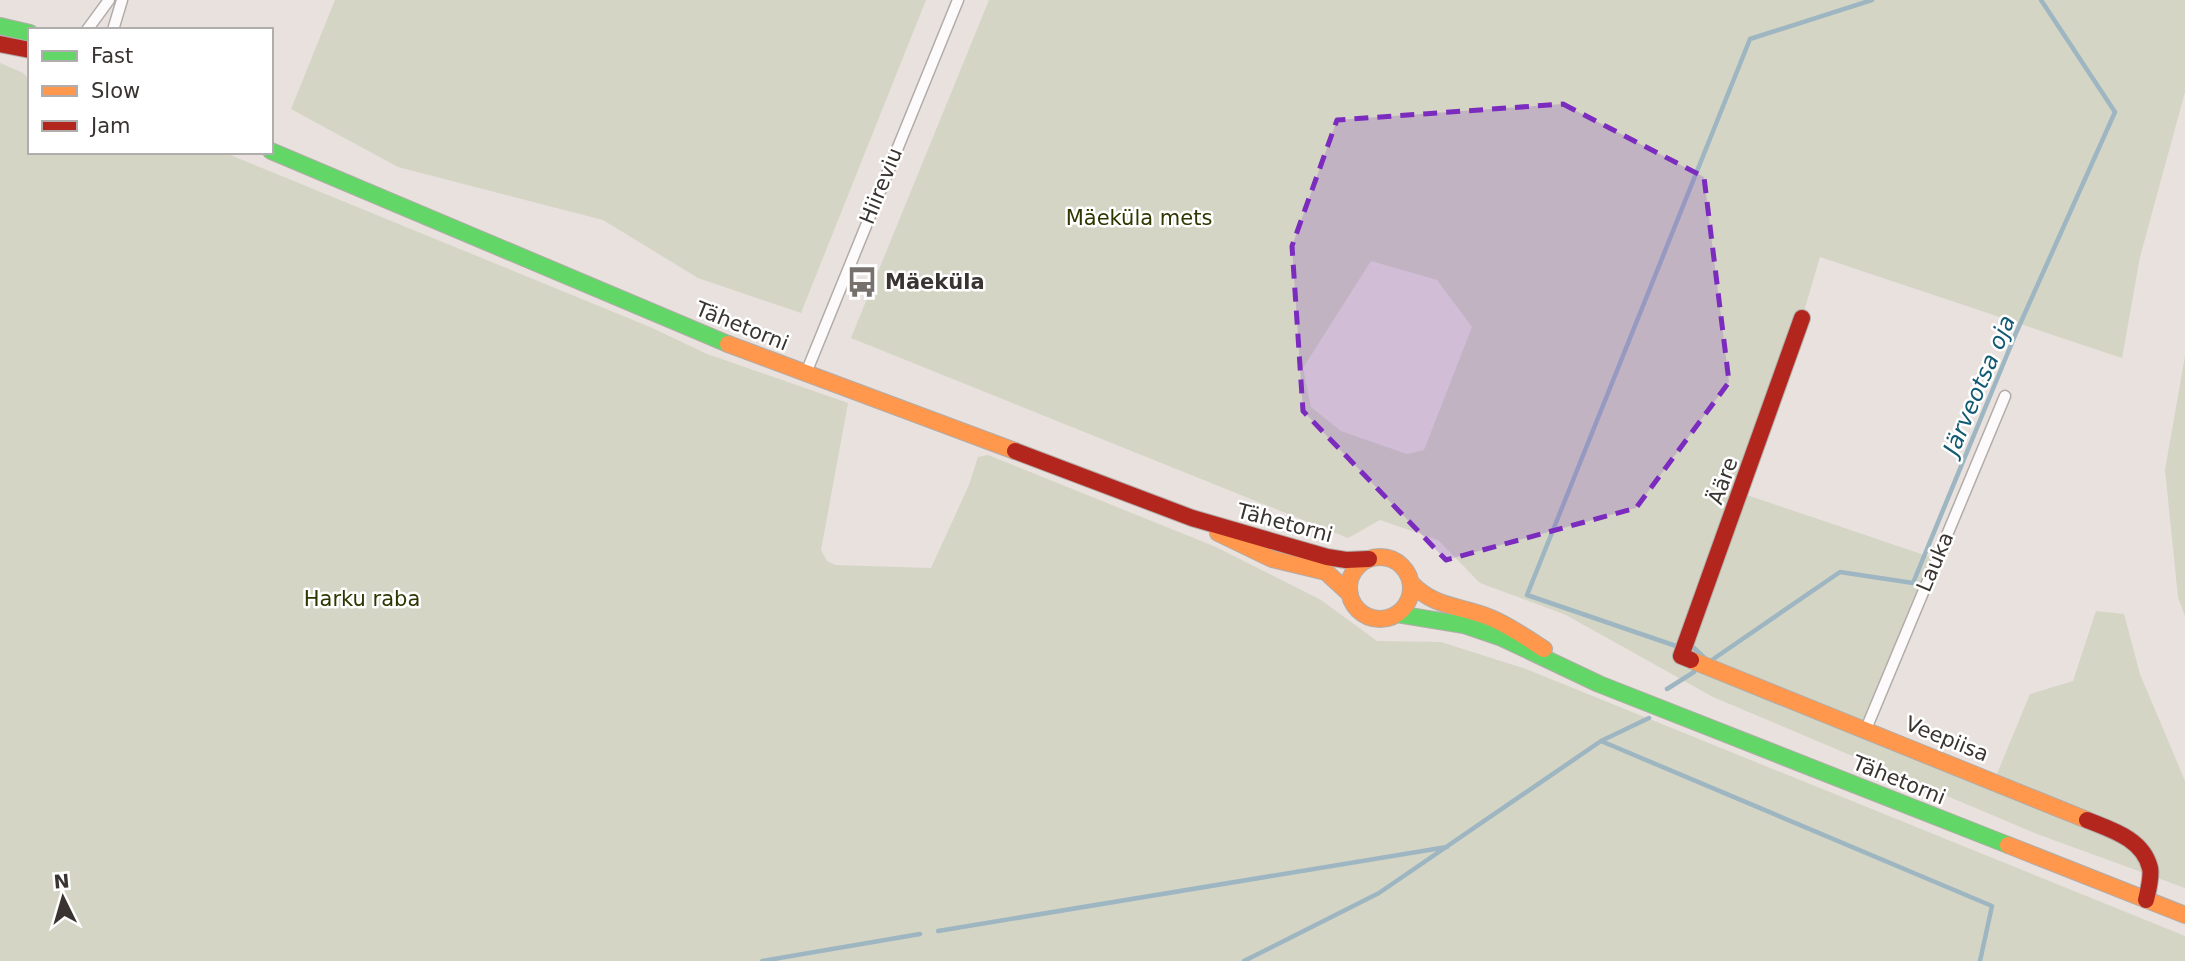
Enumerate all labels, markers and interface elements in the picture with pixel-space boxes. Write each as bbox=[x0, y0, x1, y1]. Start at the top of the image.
legend bbox=[28, 28, 273, 154]
text: Fast bbox=[91, 44, 133, 68]
text: Slow bbox=[91, 79, 140, 103]
text: Jam bbox=[89, 114, 131, 138]
street label: Hiireviu bbox=[855, 144, 907, 228]
park label: Mäeküla mets bbox=[1066, 206, 1212, 230]
bus stop icon: Mäeküla bbox=[845, 265, 879, 299]
place label: Mäeküla bbox=[885, 270, 985, 294]
street label: Tähetorni bbox=[691, 296, 792, 355]
water label: Järveotsa oja bbox=[1936, 311, 2020, 462]
street label: Ääre bbox=[1703, 454, 1743, 508]
street label: Tähetorni bbox=[1234, 498, 1335, 547]
street label: Lauka bbox=[1912, 529, 1958, 595]
park label: Harku raba bbox=[304, 587, 420, 611]
street label: Veepiisa bbox=[1902, 712, 1992, 766]
street label: Tähetorni bbox=[1848, 750, 1949, 809]
north arrow bbox=[28, 863, 98, 933]
text: N bbox=[53, 869, 70, 893]

